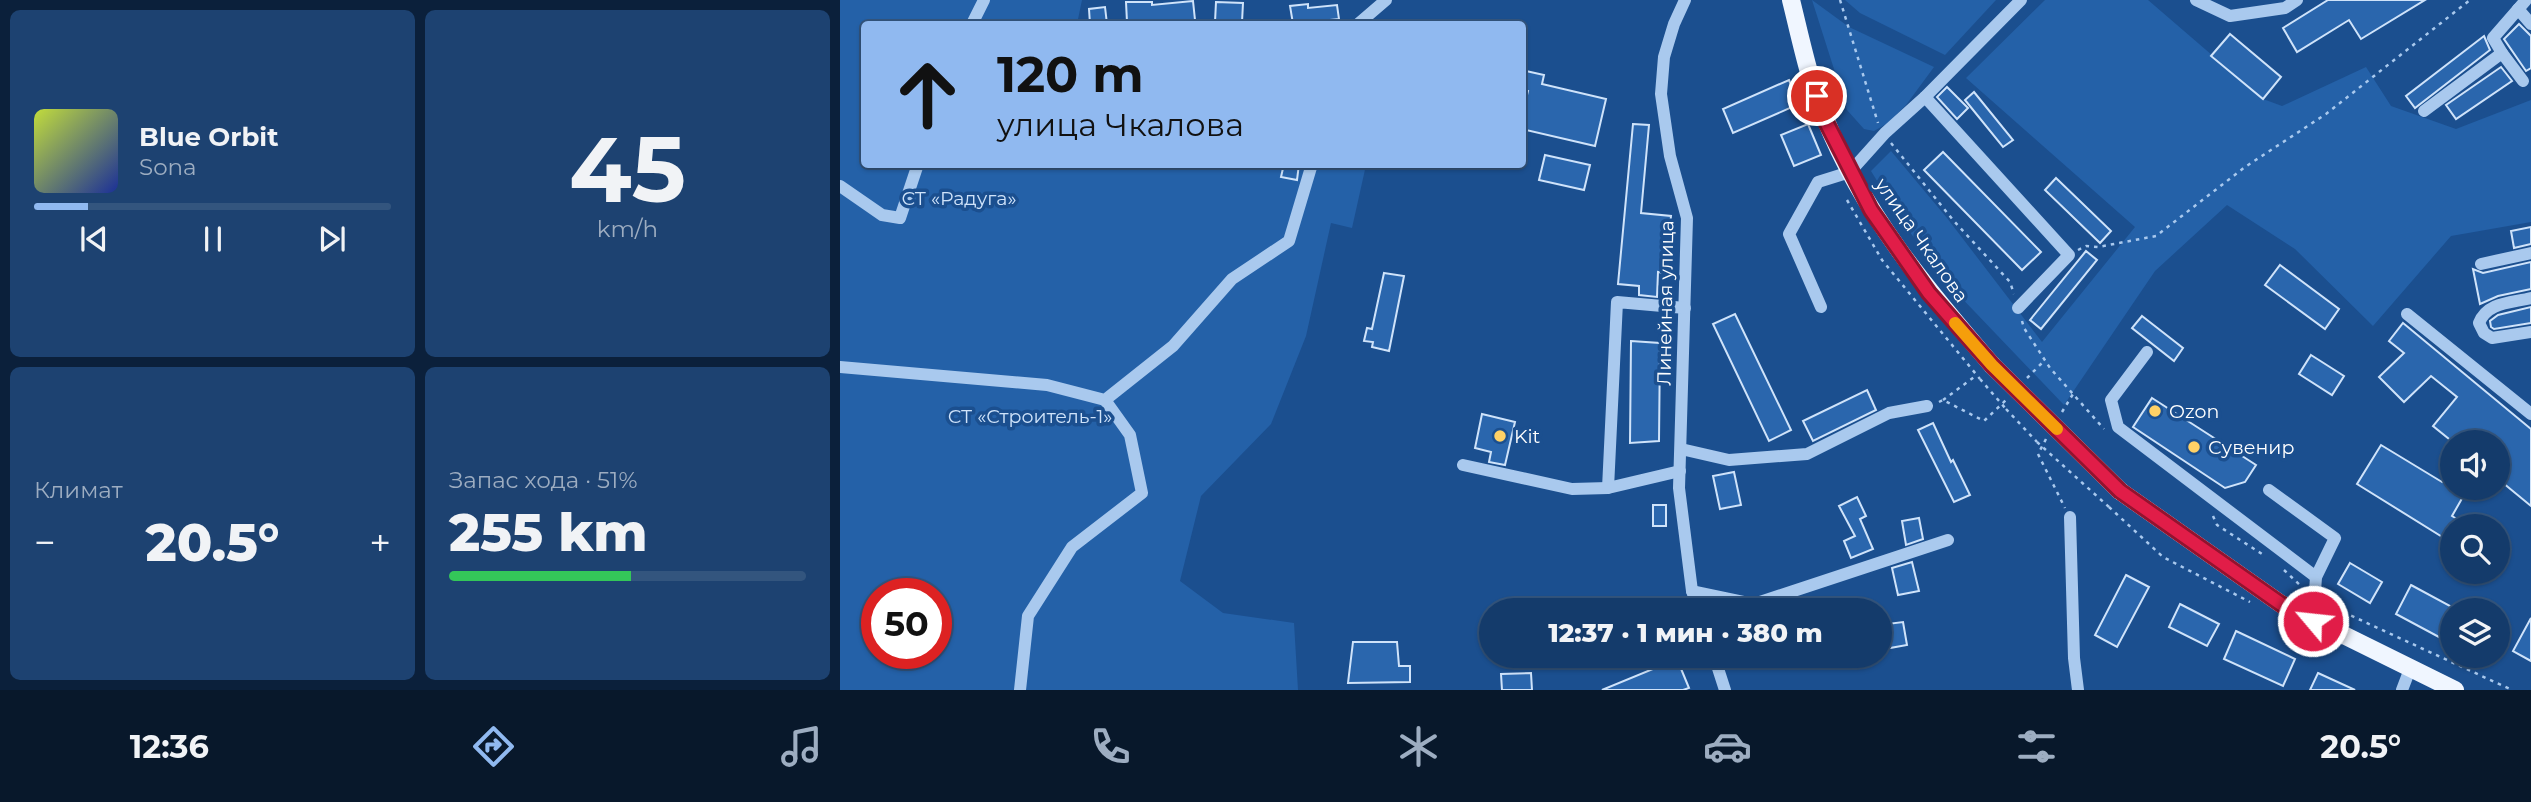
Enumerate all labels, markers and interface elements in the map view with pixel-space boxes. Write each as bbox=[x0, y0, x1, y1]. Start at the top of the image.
text: 120 m bbox=[997, 45, 1144, 104]
icon: ahead bbox=[882, 49, 973, 140]
pin bbox=[1787, 66, 1847, 126]
icon: arrive bbox=[1798, 77, 1836, 115]
text: улица Чкалова bbox=[997, 105, 1244, 144]
text: 45 bbox=[569, 114, 686, 225]
text: Blue Orbit bbox=[139, 121, 278, 153]
text: Sona bbox=[139, 153, 197, 181]
street label: улица Чкалова bbox=[1870, 173, 1973, 307]
park label: СТ «Радуга» bbox=[902, 187, 1016, 210]
text: km/h bbox=[597, 215, 658, 243]
icon: previous bbox=[75, 220, 113, 258]
icon: pause bbox=[194, 220, 232, 258]
icon: next bbox=[313, 220, 351, 258]
street label: Линейная улица bbox=[1653, 220, 1678, 386]
place label: Ozon bbox=[2169, 400, 2219, 423]
marker: Ozon bbox=[2147, 403, 2163, 419]
park label: СТ «Строитель-1» bbox=[948, 405, 1112, 428]
place label: Kit bbox=[1514, 425, 1540, 448]
marker: Kit bbox=[1492, 428, 1508, 444]
map controls bbox=[2440, 430, 2510, 668]
button: sound bbox=[2440, 430, 2510, 500]
place label: Сувенир bbox=[2208, 436, 2294, 459]
marker: Сувенир bbox=[2186, 439, 2202, 455]
text: Запас хода · 51% bbox=[449, 466, 637, 494]
text: Климат bbox=[34, 476, 123, 504]
text: 255 km bbox=[449, 501, 648, 564]
text: 20.5° bbox=[146, 511, 279, 574]
button: search bbox=[2440, 514, 2510, 584]
text: − bbox=[34, 519, 56, 566]
text: + bbox=[369, 519, 391, 566]
speed limit sign: 50 bbox=[861, 578, 952, 669]
position arrow bbox=[2276, 584, 2350, 658]
button: layers bbox=[2440, 598, 2510, 668]
text: 12:37 · 1 мин · 380 m bbox=[1548, 617, 1823, 649]
icon: directions bbox=[469, 722, 518, 771]
icon: music bbox=[777, 722, 826, 771]
icon: phone bbox=[1086, 722, 1135, 771]
icon: climate bbox=[1394, 722, 1443, 771]
icon: car bbox=[1703, 722, 1752, 771]
icon: filters bbox=[2012, 722, 2061, 771]
text: 12:36 bbox=[130, 727, 209, 766]
text: 20.5° bbox=[2320, 727, 2401, 766]

